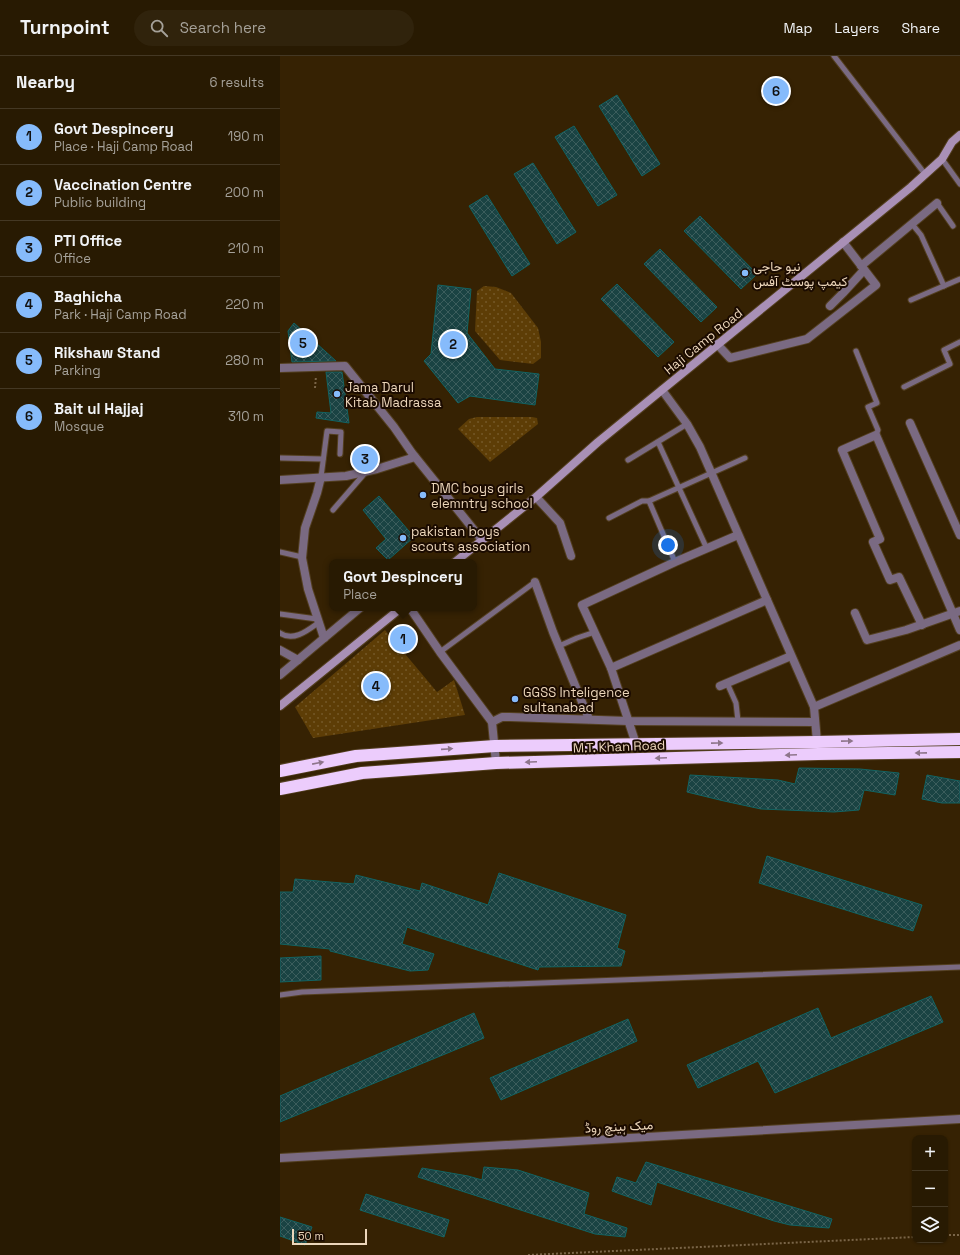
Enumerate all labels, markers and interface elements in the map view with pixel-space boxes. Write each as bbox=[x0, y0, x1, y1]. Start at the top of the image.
search box bbox=[134, 10, 414, 46]
text: Turnpoint bbox=[20, 15, 110, 40]
icon: search bbox=[148, 17, 170, 39]
text: Search here bbox=[180, 18, 266, 37]
text: Map bbox=[783, 19, 813, 37]
text: Layers bbox=[835, 19, 879, 37]
text: Share bbox=[901, 19, 940, 37]
text: Nearby bbox=[16, 71, 75, 93]
text: 6 results bbox=[210, 74, 264, 91]
pin: 6 bbox=[763, 76, 789, 106]
text: Govt Despincery bbox=[54, 119, 174, 138]
text: 1 bbox=[26, 128, 32, 145]
text: 190 m bbox=[228, 128, 264, 145]
text: Place · Haji Camp Road bbox=[54, 138, 193, 155]
text: Vaccination Centre bbox=[54, 175, 192, 194]
text: 2 bbox=[25, 184, 33, 201]
text: 200 m bbox=[225, 184, 264, 201]
text: Public building bbox=[54, 194, 146, 211]
text: PTI Office bbox=[54, 231, 122, 250]
text: 3 bbox=[25, 240, 33, 257]
text: 210 m bbox=[228, 240, 264, 257]
text: Office bbox=[54, 250, 91, 267]
place label: نیو حاجی کیمپ پوسٹ آفس bbox=[753, 258, 848, 291]
marker: نیو حاجی کیمپ پوسٹ آفس bbox=[740, 268, 750, 278]
text: Baghicha bbox=[54, 287, 122, 306]
text: 4 bbox=[25, 296, 33, 313]
text: 220 m bbox=[225, 296, 264, 313]
street label: Haji Camp Road bbox=[661, 304, 746, 378]
text: Park · Haji Camp Road bbox=[54, 306, 187, 323]
pin: 5 bbox=[290, 328, 316, 358]
pin: 2 bbox=[440, 329, 466, 359]
text: Rikshaw Stand bbox=[54, 343, 160, 362]
text: 5 bbox=[25, 352, 33, 369]
text: 280 m bbox=[225, 352, 264, 369]
text: Parking bbox=[54, 362, 101, 379]
place label: Jama Darul Kitab Madrassa bbox=[345, 379, 442, 411]
marker: Jama Darul Kitab Madrassa bbox=[332, 389, 342, 399]
text: Bait ul Hajjaj bbox=[54, 399, 144, 418]
text: 6 bbox=[25, 408, 33, 425]
text: 310 m bbox=[228, 408, 264, 425]
text: Mosque bbox=[54, 418, 104, 435]
pin: 3 bbox=[352, 444, 378, 474]
place label: DMC boys girls elemntry school bbox=[431, 480, 533, 512]
marker: DMC boys girls elemntry school bbox=[418, 490, 428, 500]
place label: pakistan boys scouts association bbox=[411, 523, 530, 555]
marker: pakistan boys scouts association bbox=[398, 533, 408, 543]
your location bbox=[658, 535, 678, 555]
popup bbox=[329, 559, 477, 611]
text: Govt Despincery bbox=[343, 567, 463, 586]
text: Place bbox=[343, 586, 377, 603]
pin: 1 bbox=[390, 624, 416, 654]
pin: 4 bbox=[363, 671, 389, 701]
place label: GGSS Inteligence sultanabad bbox=[523, 684, 630, 716]
marker: GGSS Inteligence sultanabad bbox=[510, 694, 520, 704]
street label: M.T. Khan Road bbox=[573, 736, 666, 757]
one-way arrow bbox=[841, 738, 854, 744]
one-way arrow bbox=[711, 740, 724, 746]
one-way arrow bbox=[441, 745, 453, 752]
one-way arrow bbox=[915, 749, 927, 756]
one-way arrow bbox=[785, 751, 797, 758]
one-way arrow bbox=[655, 755, 667, 762]
one-way arrow bbox=[312, 759, 324, 765]
one-way arrow bbox=[524, 759, 537, 765]
street label: میک ہینچ روڈ bbox=[584, 1116, 654, 1138]
map controls bbox=[912, 1135, 948, 1243]
button: + bbox=[912, 1135, 948, 1171]
button: − bbox=[912, 1171, 948, 1207]
button: layers bbox=[912, 1207, 948, 1243]
scale bar bbox=[292, 1227, 367, 1246]
text: 50 m bbox=[298, 1229, 324, 1243]

